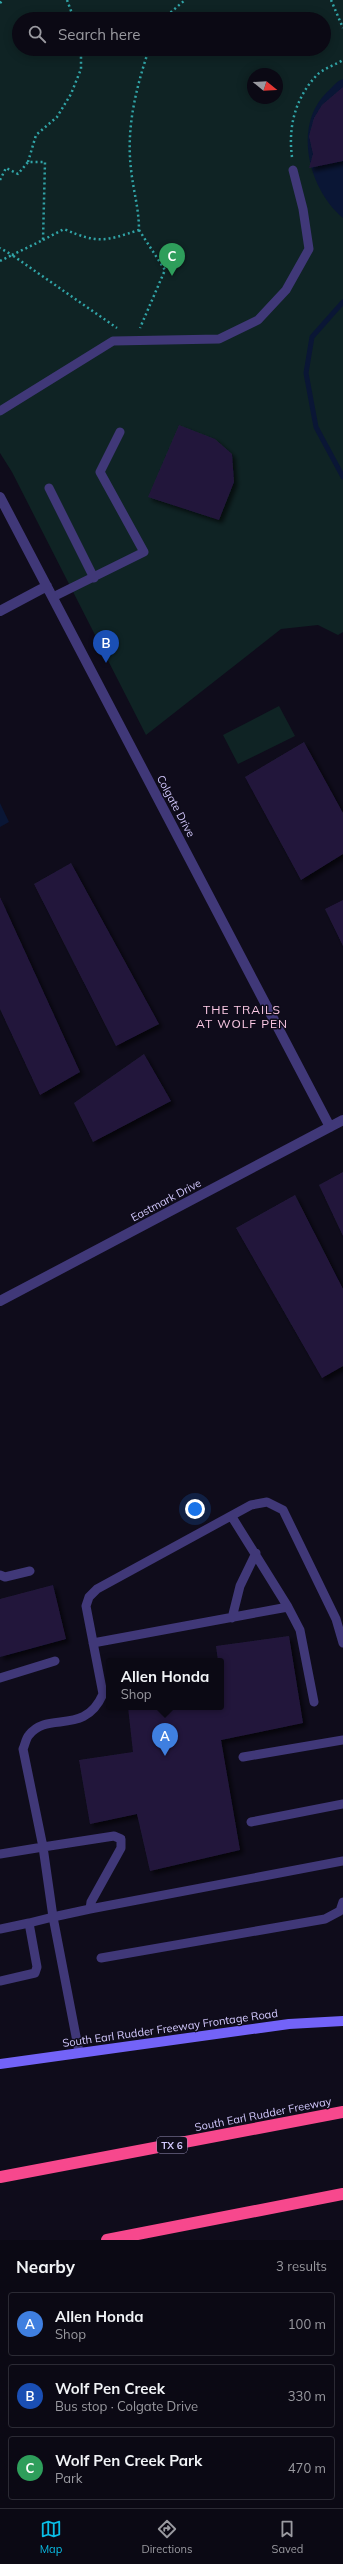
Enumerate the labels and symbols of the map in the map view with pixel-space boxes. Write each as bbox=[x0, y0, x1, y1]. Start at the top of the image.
north arrow bbox=[247, 68, 283, 104]
pin: C bbox=[159, 243, 185, 276]
pin: B bbox=[93, 630, 119, 663]
street label: Colgate Drive bbox=[154, 772, 198, 840]
district label: THE TRAILS AT WOLF PEN bbox=[196, 1002, 288, 1031]
street label: Eastmark Drive bbox=[128, 1176, 204, 1224]
your location bbox=[185, 1499, 205, 1519]
pin: A bbox=[152, 1723, 178, 1756]
street label: South Earl Rudder Freeway Frontage Road bbox=[61, 2006, 279, 2050]
street label: South Earl Rudder Freeway bbox=[194, 2094, 333, 2134]
road number: TX 6 bbox=[157, 2137, 187, 2153]

